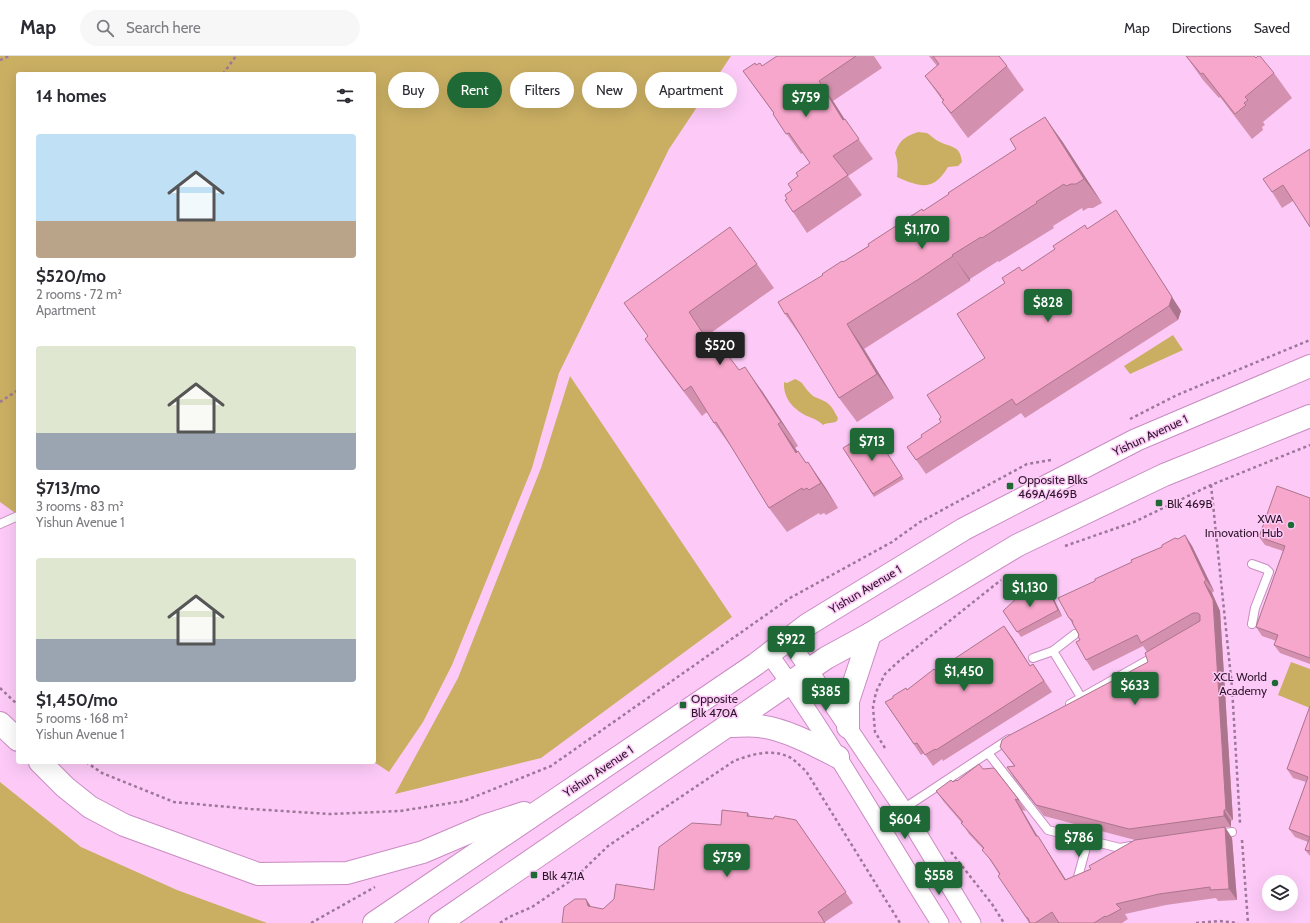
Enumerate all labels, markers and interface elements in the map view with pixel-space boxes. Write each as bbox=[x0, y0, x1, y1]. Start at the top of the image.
search box bbox=[80, 10, 360, 46]
text: Map bbox=[20, 16, 56, 39]
icon: search bbox=[94, 17, 116, 39]
text: Search here bbox=[126, 19, 201, 37]
text: Map bbox=[1124, 19, 1150, 37]
text: Directions bbox=[1172, 19, 1232, 37]
text: Saved bbox=[1254, 19, 1290, 37]
chip: Buy bbox=[388, 72, 439, 108]
chip: Rent bbox=[447, 72, 502, 108]
chip: Filters bbox=[510, 72, 574, 108]
chip: New bbox=[582, 72, 637, 108]
chip: Apartment bbox=[645, 72, 737, 108]
pin: $759 bbox=[782, 84, 830, 118]
icon: filters bbox=[334, 85, 356, 107]
text: 14 homes bbox=[36, 86, 106, 106]
text: $759 bbox=[792, 89, 820, 105]
icon: home bbox=[160, 160, 232, 232]
pin: $1,170 bbox=[889, 216, 955, 250]
text: $1,170 bbox=[904, 221, 940, 237]
text: $520/mo bbox=[36, 266, 106, 286]
text: 2 rooms · 72 m² bbox=[36, 286, 122, 302]
pin: $828 bbox=[1024, 289, 1072, 323]
text: $828 bbox=[1033, 294, 1063, 310]
text: Apartment bbox=[36, 302, 96, 318]
pin: $520 bbox=[696, 332, 744, 366]
text: $520 bbox=[705, 337, 735, 353]
icon: home bbox=[160, 372, 232, 444]
street label: Yishun Avenue 1 bbox=[1109, 411, 1190, 459]
pin: $713 bbox=[848, 428, 896, 462]
text: $713 bbox=[859, 433, 885, 449]
place label: Opposite Blks 469A/469B bbox=[1018, 472, 1088, 501]
text: $713/mo bbox=[36, 478, 100, 498]
marker: Opposite Blks 469A/469B bbox=[1005, 481, 1015, 491]
place label: Blk 469B bbox=[1167, 496, 1213, 511]
text: 3 rooms · 83 m² bbox=[36, 498, 123, 514]
marker: Blk 469B bbox=[1154, 498, 1164, 508]
place label: XWA Innovation Hub bbox=[1205, 511, 1284, 540]
text: Yishun Avenue 1 bbox=[36, 514, 124, 530]
marker: XWA Innovation Hub bbox=[1286, 520, 1296, 530]
street label: Yishun Avenue 1 bbox=[825, 562, 904, 617]
pin: $1,130 bbox=[997, 574, 1063, 608]
text: $1,130 bbox=[1012, 579, 1048, 595]
icon: home bbox=[160, 584, 232, 656]
pin: $922 bbox=[767, 626, 815, 660]
text: $922 bbox=[777, 631, 805, 647]
pin: $1,450 bbox=[931, 658, 997, 692]
text: $1,450 bbox=[944, 663, 984, 679]
place label: XCL World Academy bbox=[1213, 669, 1267, 698]
pin: $633 bbox=[1111, 672, 1159, 706]
text: $633 bbox=[1121, 677, 1149, 693]
pin: $385 bbox=[802, 678, 850, 712]
marker: XCL World Academy bbox=[1270, 678, 1280, 688]
text: $385 bbox=[811, 683, 841, 699]
text: $1,450/mo bbox=[36, 690, 118, 710]
place label: Opposite Blk 470A bbox=[691, 691, 738, 720]
marker: Opposite Blk 470A bbox=[678, 700, 688, 710]
text: 5 rooms · 168 m² bbox=[36, 710, 128, 726]
text: Yishun Avenue 1 bbox=[36, 726, 124, 742]
street label: Yishun Avenue 1 bbox=[559, 742, 636, 801]
pin: $604 bbox=[881, 806, 929, 840]
text: $604 bbox=[889, 811, 921, 827]
pin: $786 bbox=[1055, 824, 1103, 858]
text: $786 bbox=[1064, 829, 1094, 845]
pin: $759 bbox=[703, 844, 751, 878]
text: $759 bbox=[713, 849, 741, 865]
pin: $558 bbox=[915, 862, 963, 896]
text: $558 bbox=[924, 867, 954, 883]
place label: Blk 471A bbox=[542, 868, 585, 883]
marker: Blk 471A bbox=[529, 870, 539, 880]
map controls bbox=[1262, 875, 1298, 911]
button: layers bbox=[1262, 875, 1298, 911]

